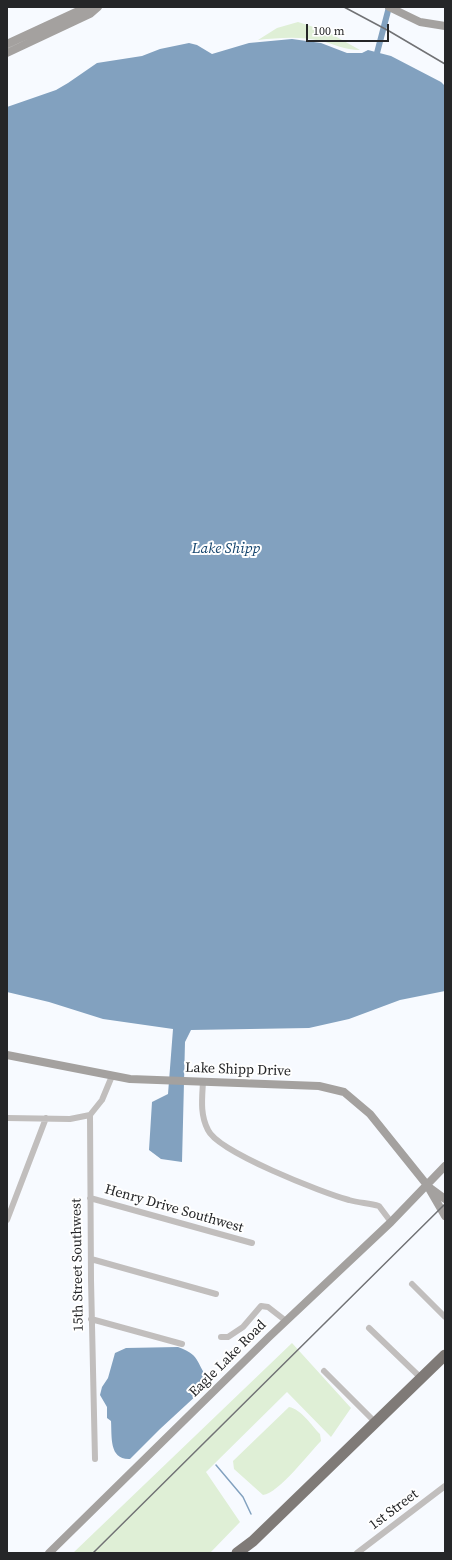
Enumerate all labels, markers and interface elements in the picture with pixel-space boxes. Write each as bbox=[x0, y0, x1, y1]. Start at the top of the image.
scale bar bbox=[308, 16, 391, 42]
text: 100 m bbox=[313, 23, 345, 39]
water label: Lake Shipp bbox=[192, 540, 260, 558]
street label: Lake Shipp Drive bbox=[185, 1060, 291, 1080]
street label: Henry Drive Southwest bbox=[103, 1181, 245, 1237]
street label: 15th Street Southwest bbox=[68, 1198, 88, 1332]
street label: Eagle Lake Road bbox=[186, 1317, 270, 1401]
street label: 1st Street bbox=[366, 1486, 422, 1534]

